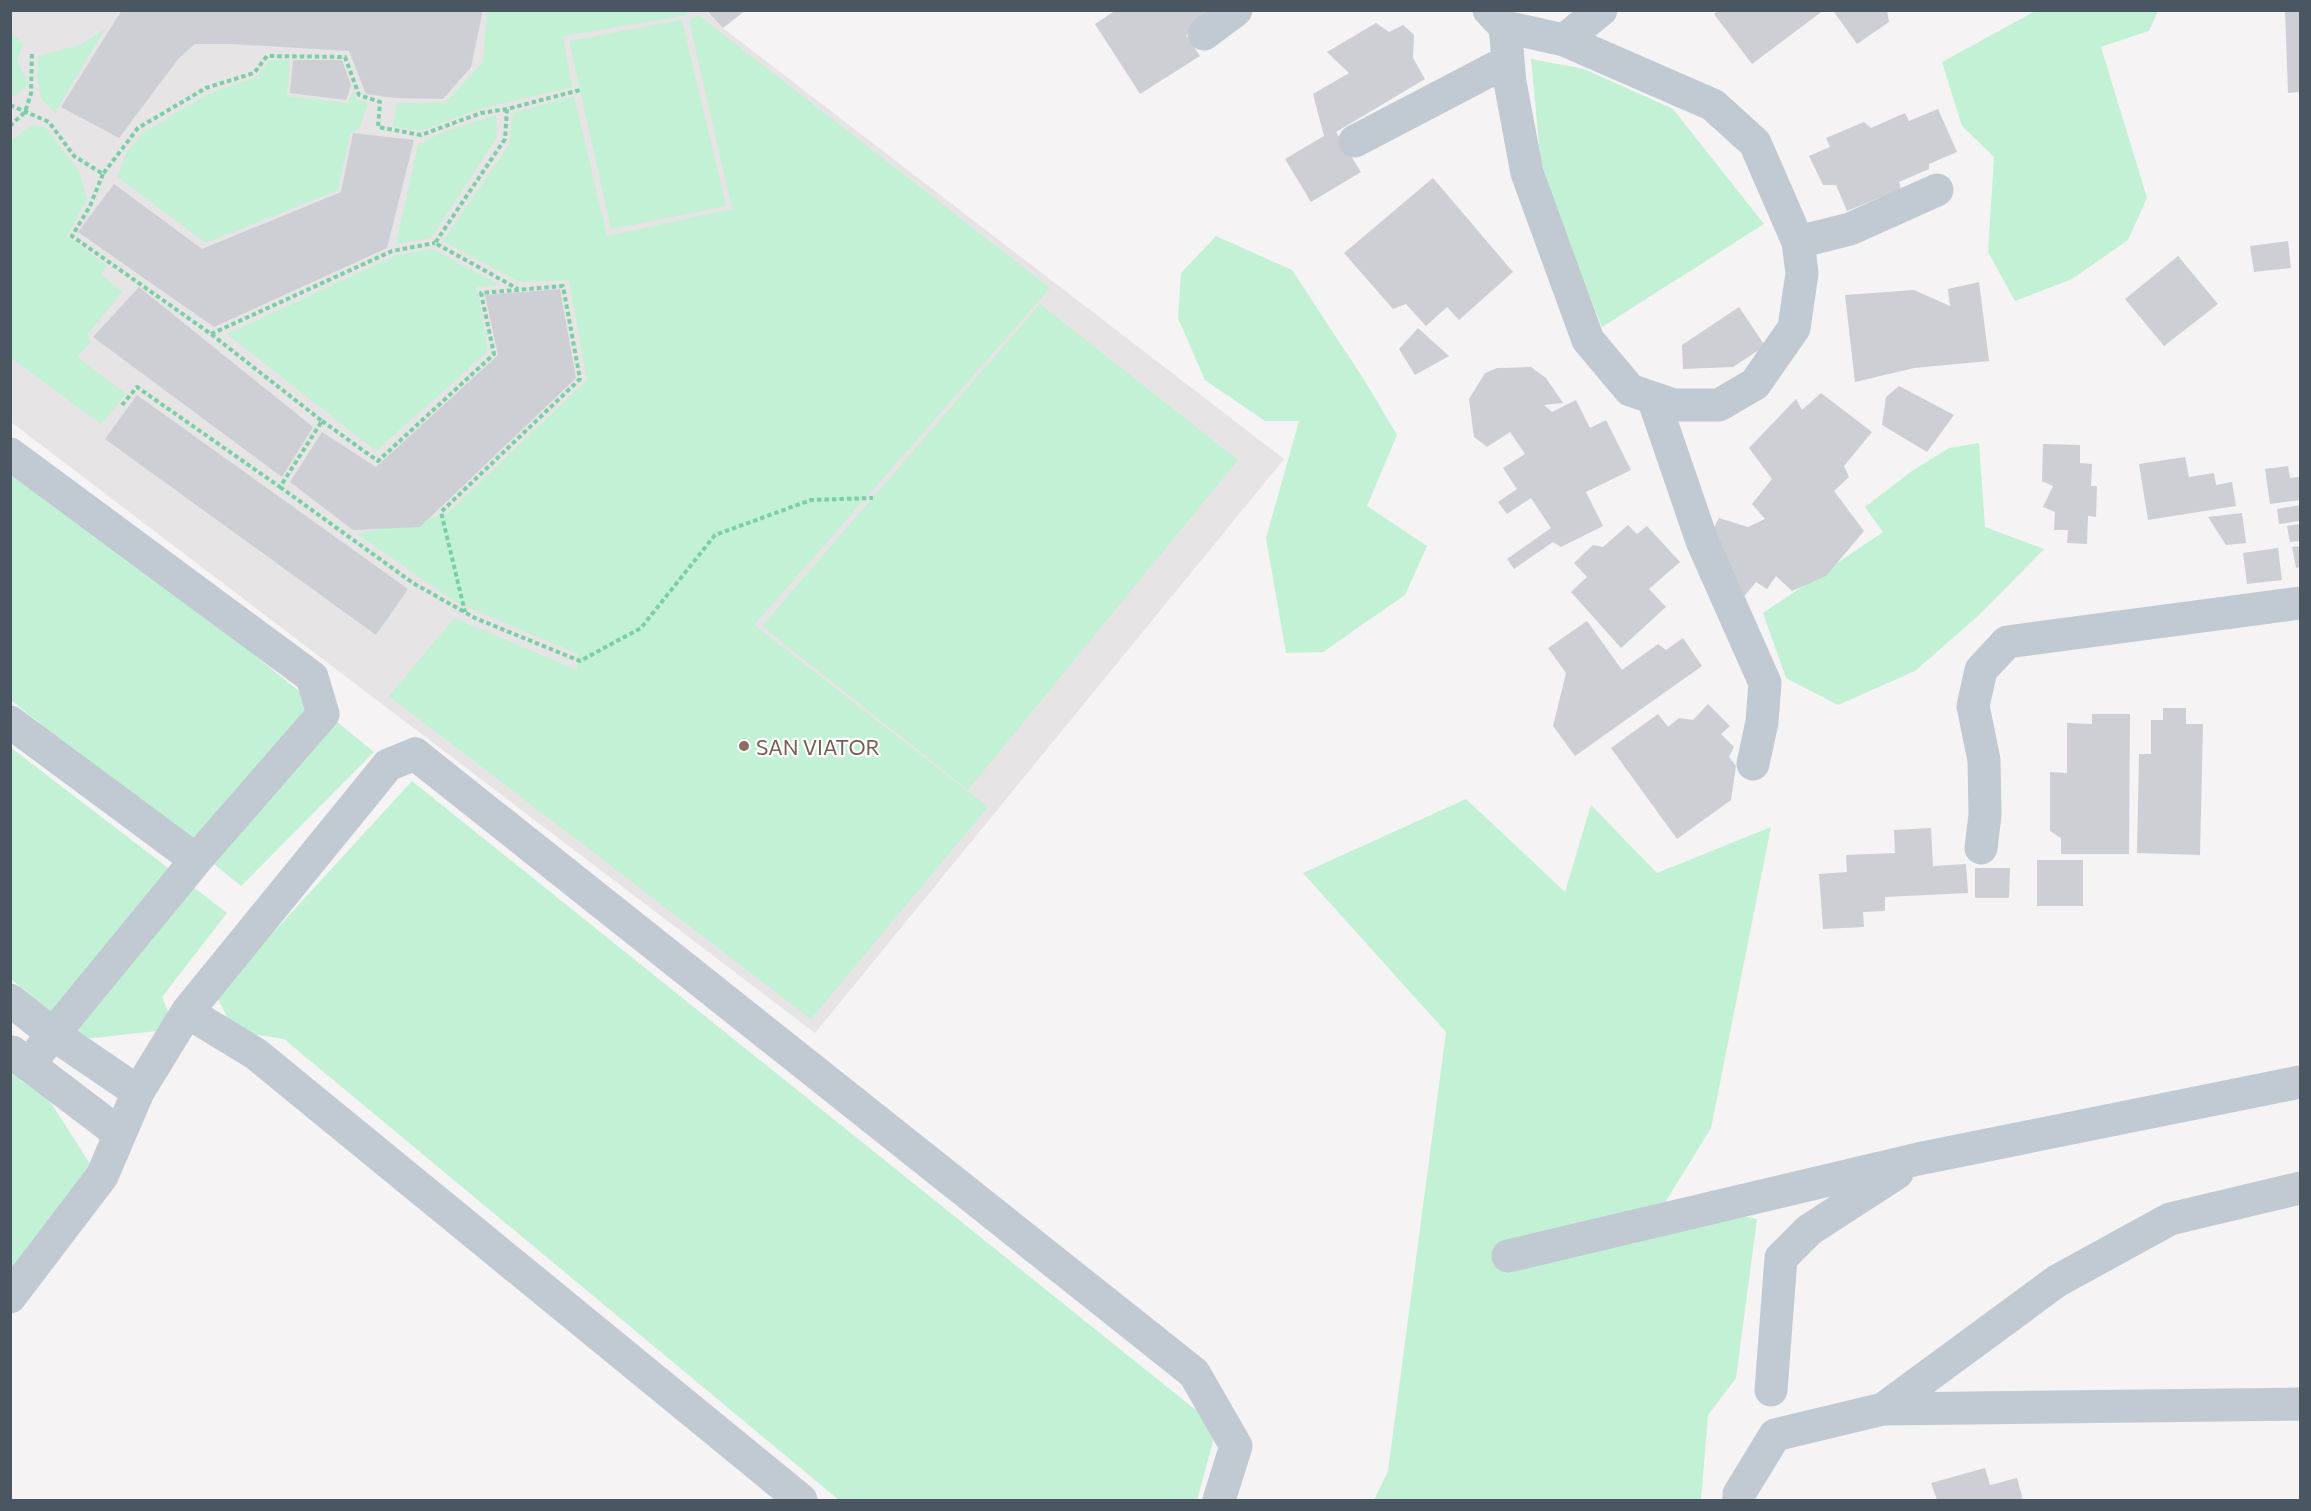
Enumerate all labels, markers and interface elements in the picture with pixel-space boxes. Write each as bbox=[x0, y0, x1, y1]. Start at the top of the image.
place label: SAN VIATOR bbox=[756, 734, 880, 759]
marker: SAN VIATOR bbox=[737, 739, 751, 753]

